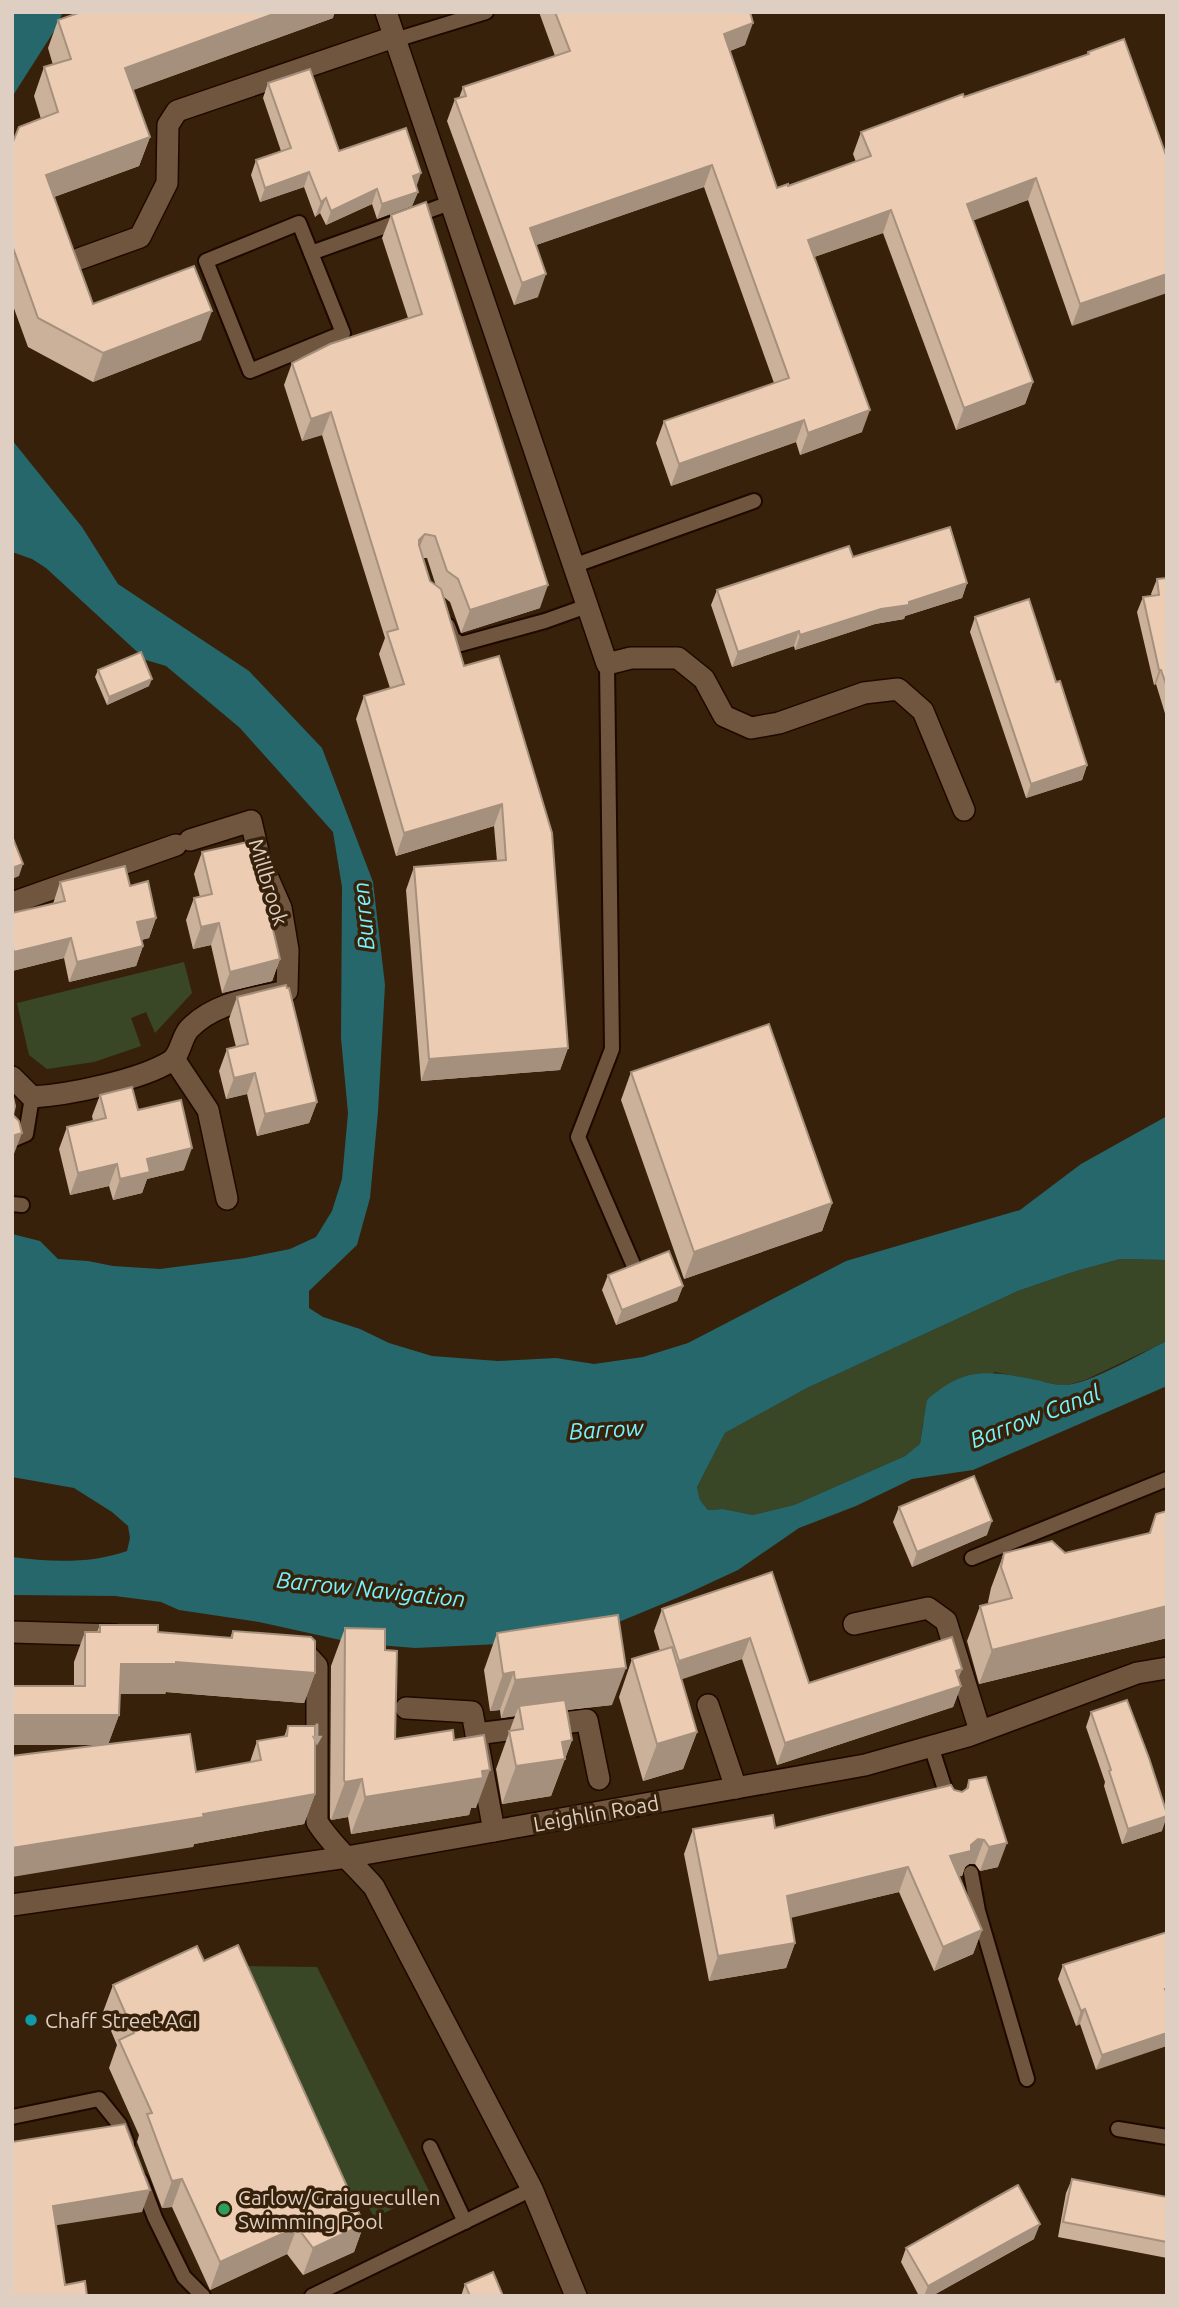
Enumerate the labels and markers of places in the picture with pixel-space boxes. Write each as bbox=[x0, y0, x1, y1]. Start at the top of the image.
place label: Chaff Street AGI bbox=[45, 2008, 198, 2032]
marker: Chaff Street AGI bbox=[23, 2012, 39, 2028]
place label: Carlow/Graiguecullen Swimming Pool bbox=[238, 2185, 440, 2233]
marker: Carlow/Graiguecullen Swimming Pool bbox=[216, 2201, 232, 2217]

